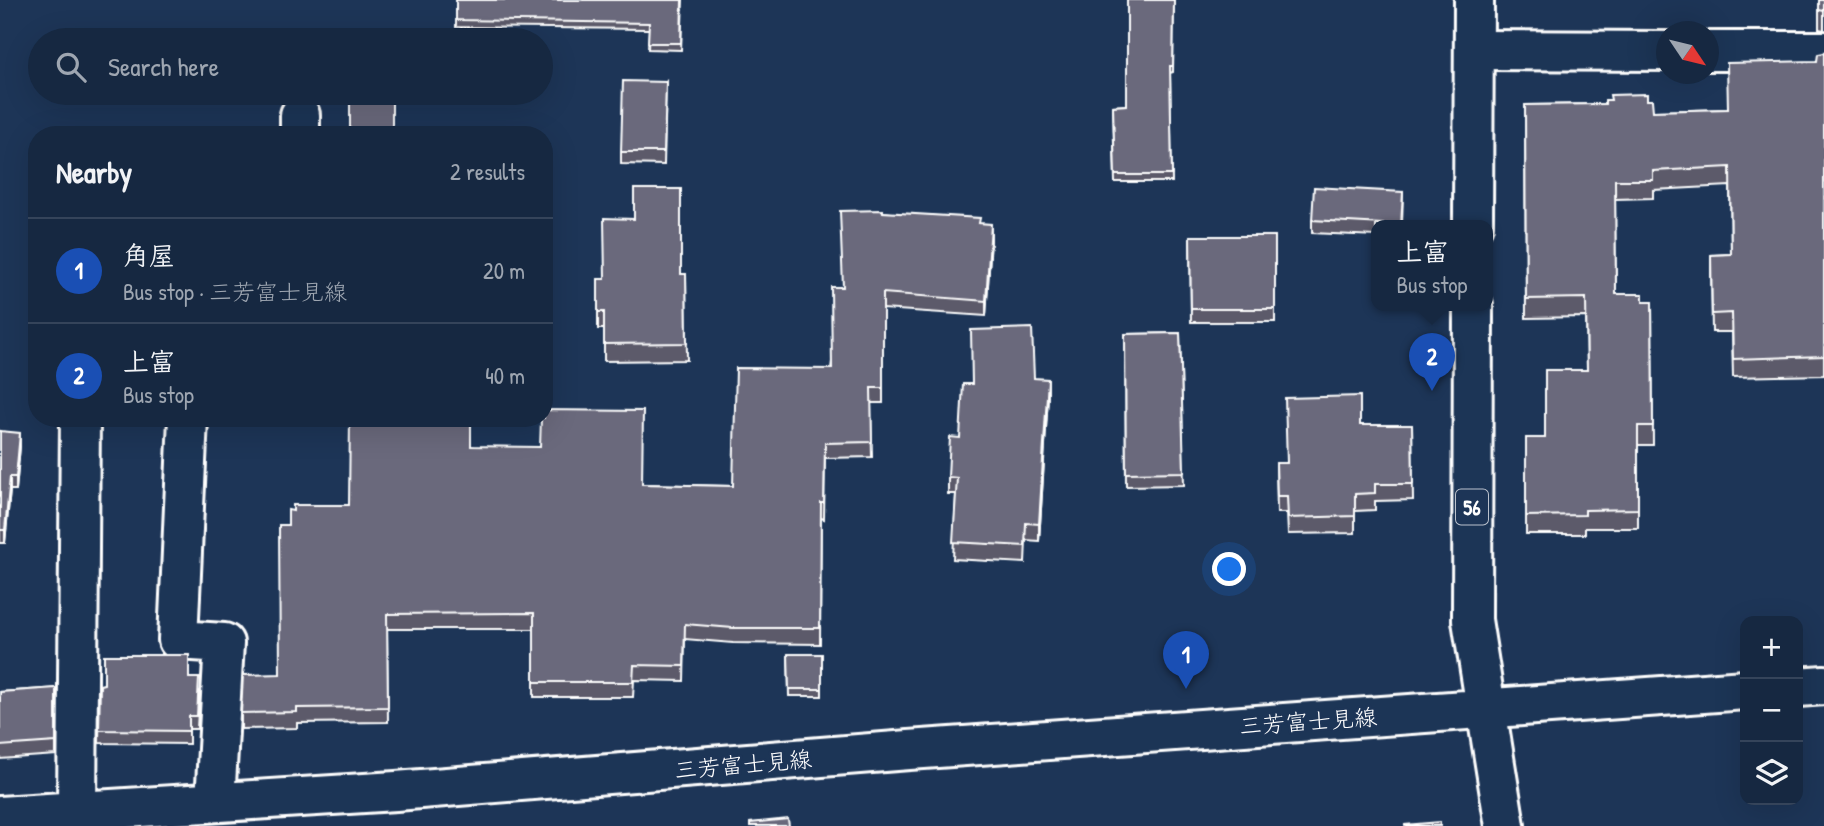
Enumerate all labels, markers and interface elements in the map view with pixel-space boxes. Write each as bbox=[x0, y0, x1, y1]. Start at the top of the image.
north arrow bbox=[1656, 21, 1719, 84]
search box bbox=[28, 28, 553, 105]
icon: search bbox=[52, 48, 90, 86]
text: Search here bbox=[108, 49, 219, 84]
text: Nearby bbox=[56, 152, 132, 192]
text: 2 results bbox=[450, 156, 525, 187]
popup bbox=[1371, 220, 1493, 311]
text: 上富 bbox=[1397, 234, 1449, 269]
text: 角屋 bbox=[123, 238, 175, 273]
text: 1 bbox=[75, 255, 83, 286]
text: 20 m bbox=[483, 255, 525, 286]
text: Bus stop bbox=[1397, 269, 1467, 300]
text: Bus stop · 三芳富士見線 bbox=[123, 276, 347, 307]
pin: 2 bbox=[1409, 333, 1455, 391]
text: 上富 bbox=[123, 344, 175, 379]
text: 2 bbox=[74, 360, 84, 391]
text: 40 m bbox=[485, 360, 525, 391]
text: Bus stop bbox=[123, 379, 194, 410]
road number: 56 bbox=[1456, 490, 1488, 524]
your location bbox=[1212, 552, 1246, 586]
map controls bbox=[1740, 616, 1803, 805]
button: + bbox=[1740, 616, 1803, 679]
pin: 1 bbox=[1163, 631, 1209, 689]
button: − bbox=[1740, 679, 1803, 742]
street label: 三芳富士見線 bbox=[1238, 701, 1378, 741]
button: layers bbox=[1740, 742, 1803, 805]
street label: 三芳富士見線 bbox=[673, 743, 813, 785]

